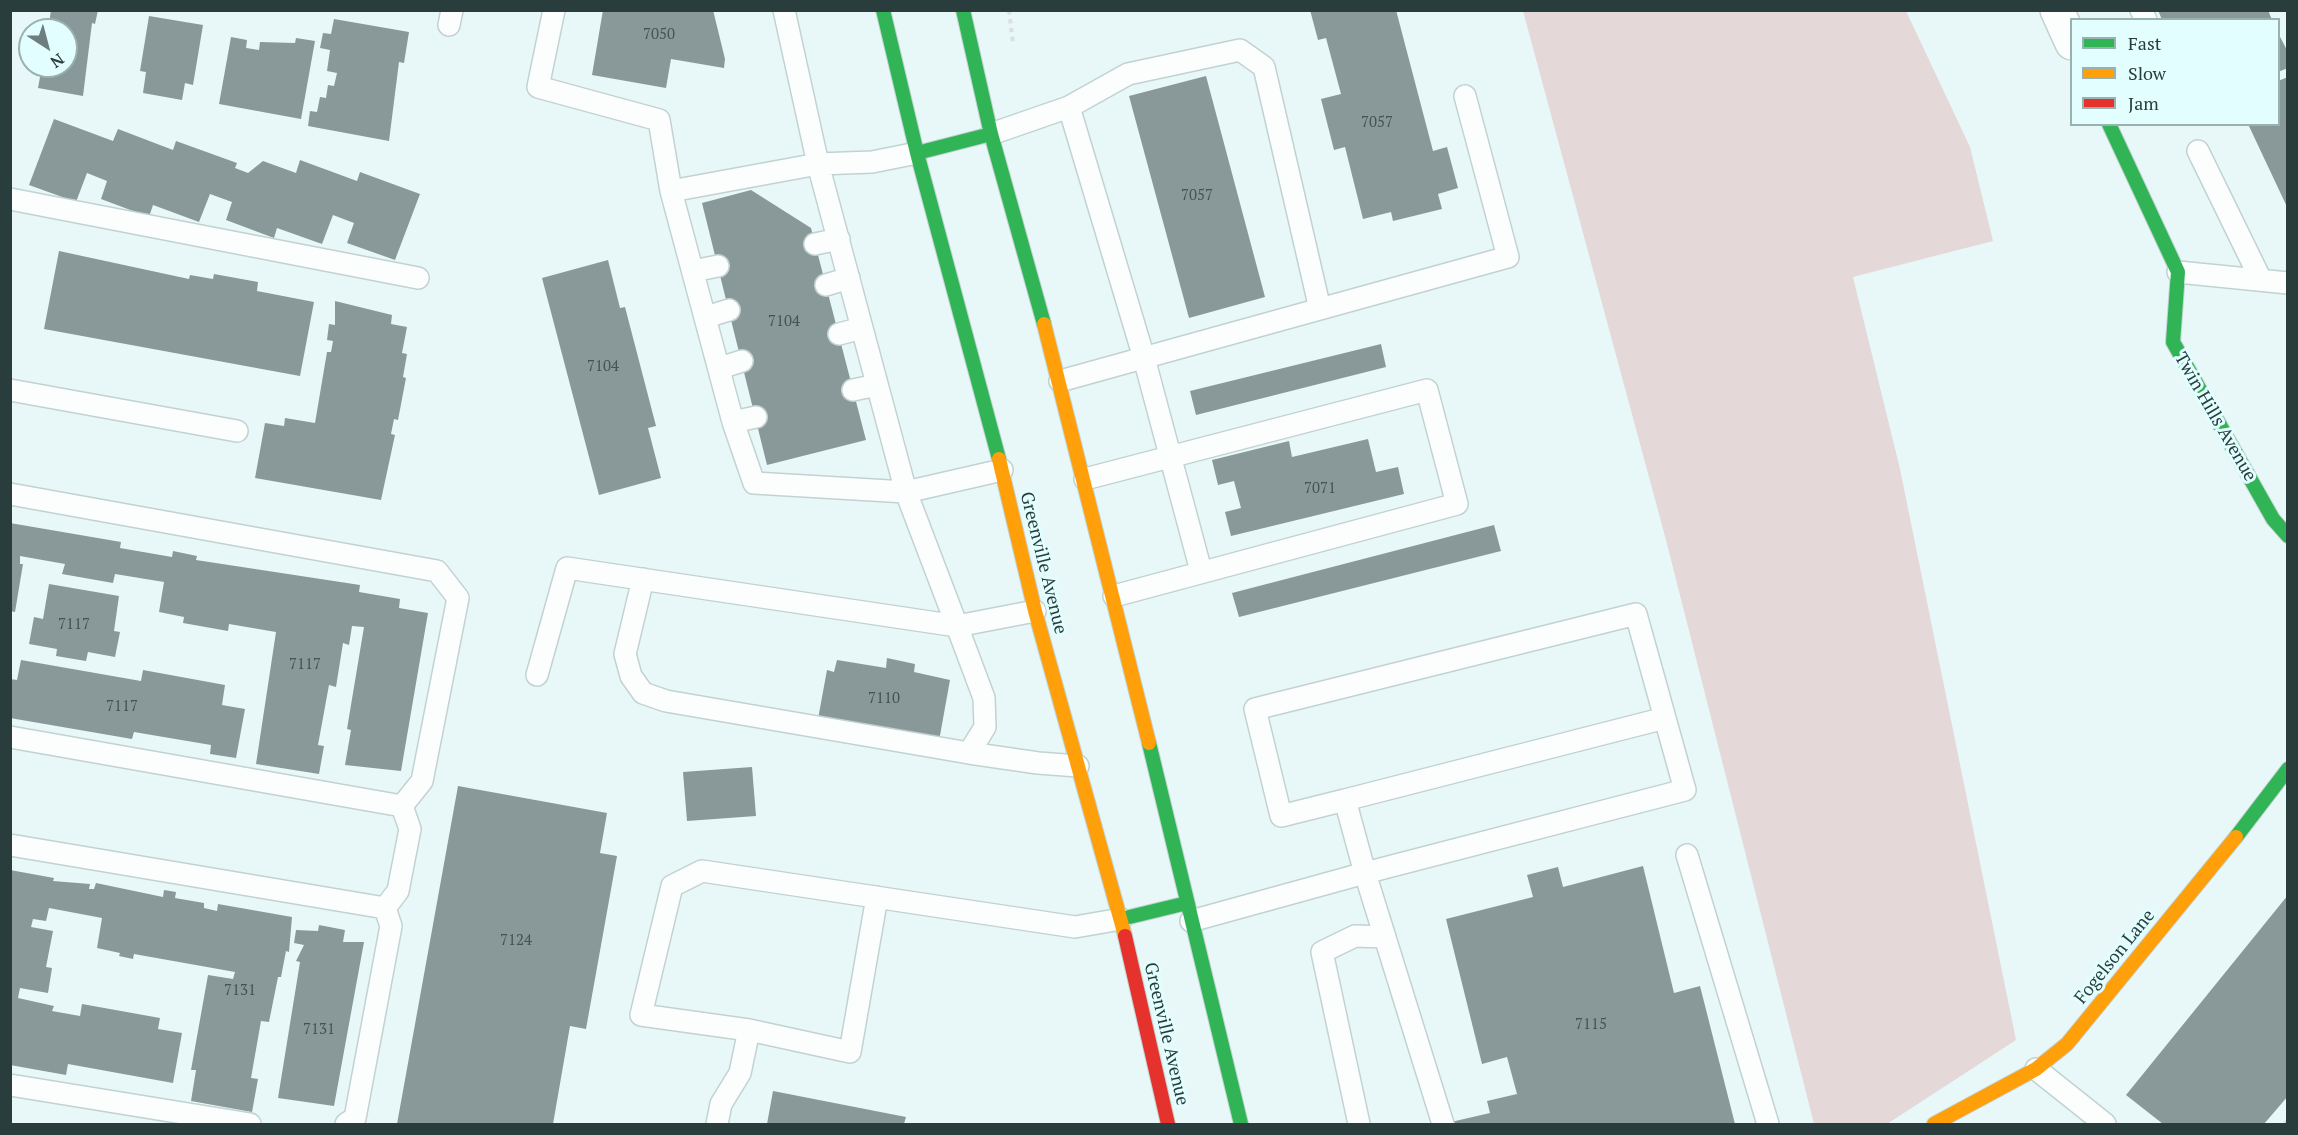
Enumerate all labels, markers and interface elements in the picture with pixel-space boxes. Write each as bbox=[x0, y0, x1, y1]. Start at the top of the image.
north arrow bbox=[18, 18, 78, 78]
legend bbox=[2070, 18, 2280, 126]
house number: 7050 bbox=[643, 26, 675, 44]
text: Fast bbox=[2128, 31, 2161, 55]
text: N bbox=[46, 48, 69, 73]
text: Slow bbox=[2128, 61, 2166, 85]
text: Jam bbox=[2128, 91, 2159, 115]
house number: 7057 bbox=[1361, 114, 1393, 132]
house number: 7057 bbox=[1181, 187, 1213, 205]
house number: 7104 bbox=[768, 313, 800, 331]
street label: Twin Hills Avenue bbox=[2169, 349, 2261, 485]
house number: 7104 bbox=[587, 358, 619, 376]
house number: 7071 bbox=[1304, 480, 1336, 498]
street label: Greenville Avenue bbox=[1015, 490, 1071, 636]
house number: 7117 bbox=[58, 616, 90, 634]
house number: 7117 bbox=[289, 656, 321, 674]
house number: 7110 bbox=[868, 690, 900, 708]
house number: 7117 bbox=[106, 698, 138, 716]
street label: Fogelson Lane bbox=[2070, 905, 2160, 1009]
house number: 7124 bbox=[500, 932, 532, 950]
street label: Greenville Avenue bbox=[1139, 961, 1193, 1107]
house number: 7131 bbox=[224, 982, 256, 1000]
house number: 7115 bbox=[1575, 1016, 1607, 1034]
house number: 7131 bbox=[303, 1021, 335, 1039]

